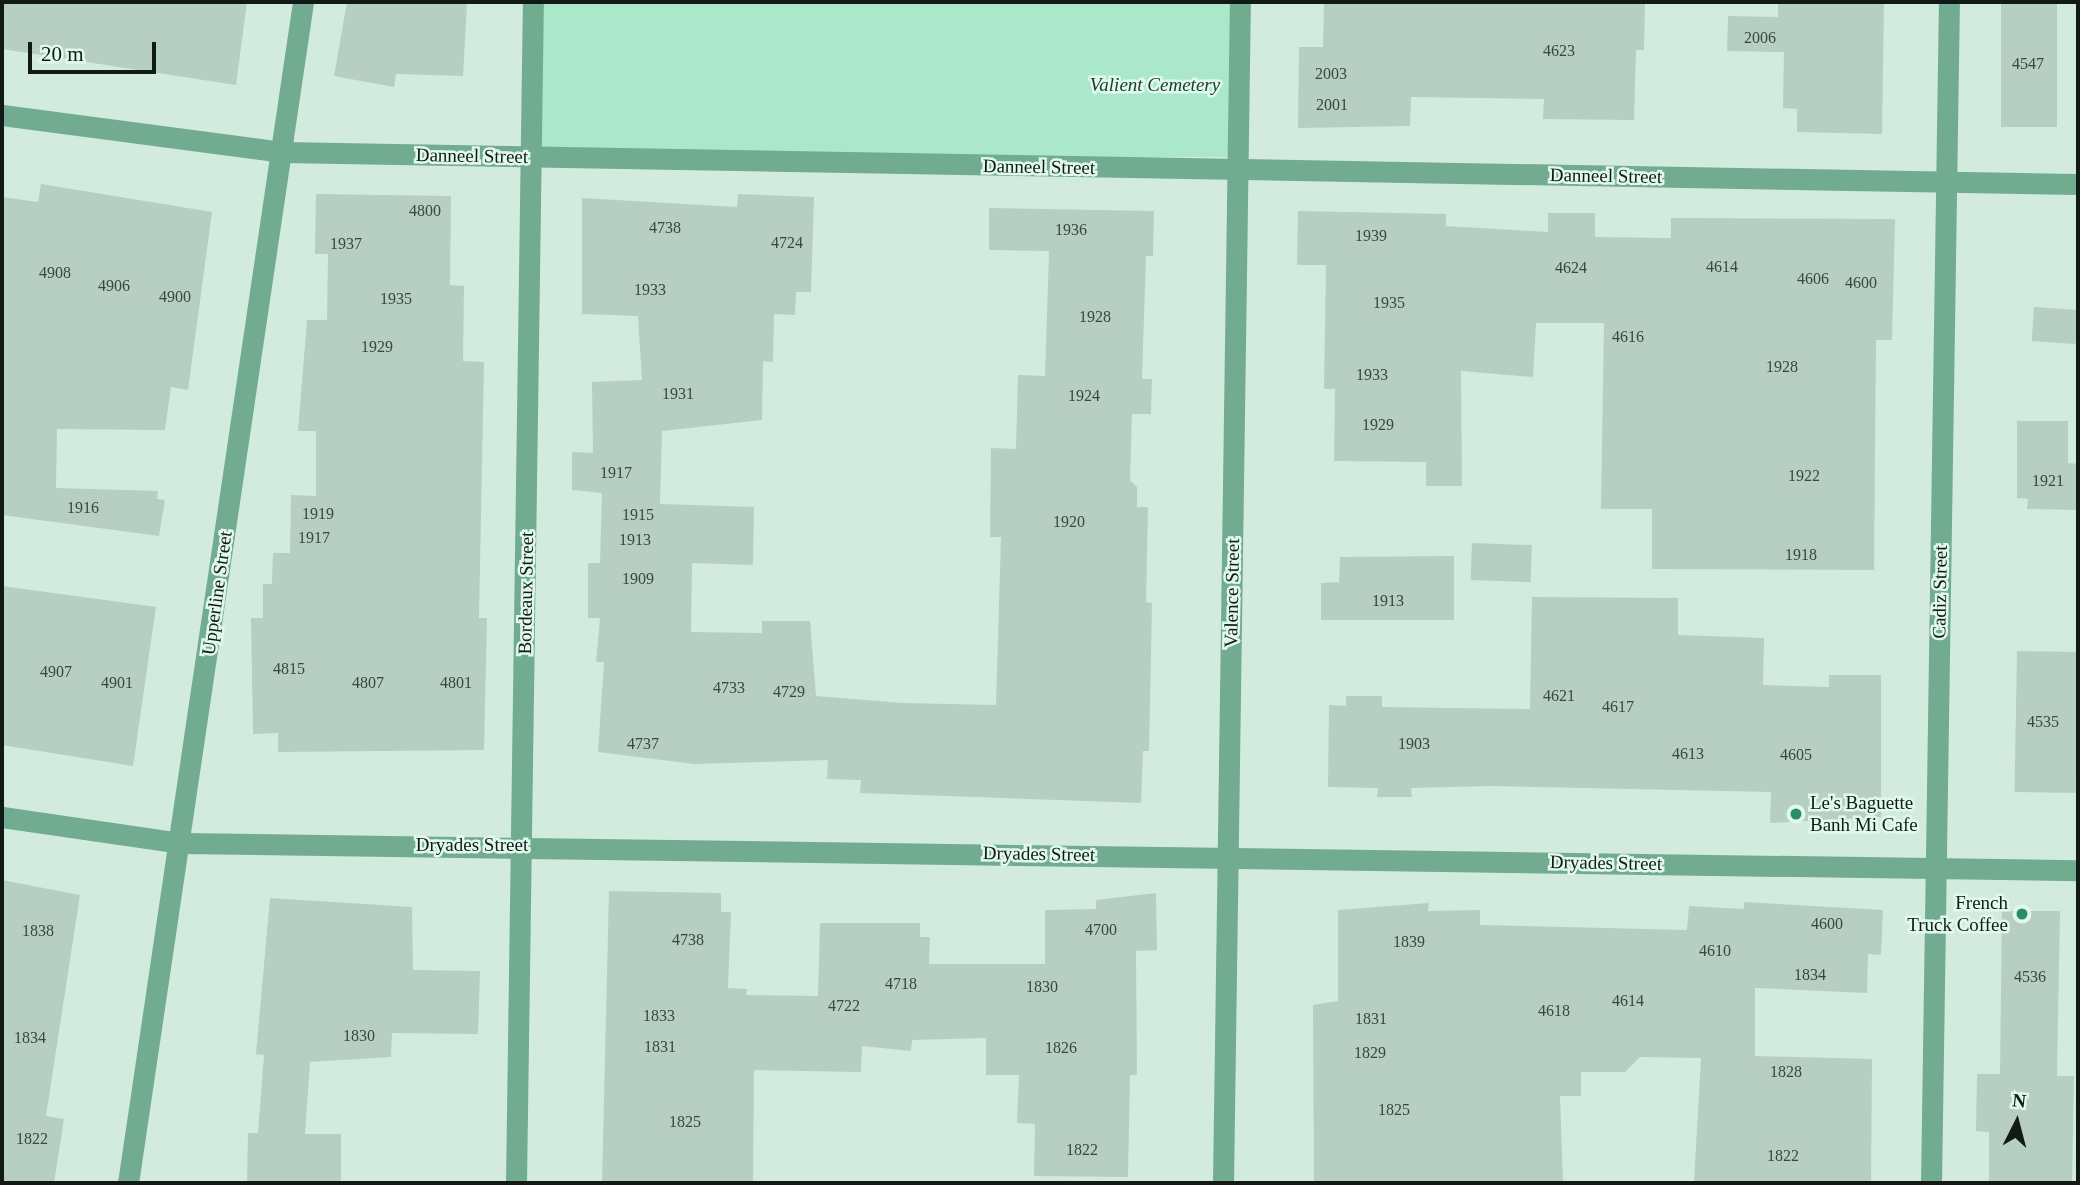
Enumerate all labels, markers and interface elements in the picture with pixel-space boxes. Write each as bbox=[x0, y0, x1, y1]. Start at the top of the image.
scale bar bbox=[32, 28, 159, 72]
house number: 2006 bbox=[1744, 28, 1776, 48]
house number: 4623 bbox=[1543, 41, 1575, 61]
text: 20 m bbox=[41, 42, 84, 66]
house number: 4547 bbox=[2012, 54, 2044, 74]
house number: 2003 bbox=[1315, 64, 1347, 84]
park label: Valient Cemetery bbox=[1090, 74, 1220, 96]
house number: 2001 bbox=[1316, 95, 1348, 115]
street label: Danneel Street bbox=[416, 144, 528, 168]
street label: Danneel Street bbox=[983, 155, 1095, 179]
street label: Danneel Street bbox=[1550, 164, 1662, 188]
house number: 4800 bbox=[409, 201, 441, 221]
house number: 4738 bbox=[649, 218, 681, 238]
house number: 1936 bbox=[1055, 220, 1087, 240]
house number: 1939 bbox=[1355, 226, 1387, 246]
house number: 4724 bbox=[771, 233, 803, 253]
house number: 1937 bbox=[330, 234, 362, 254]
house number: 4614 bbox=[1706, 257, 1738, 277]
house number: 4624 bbox=[1555, 258, 1587, 278]
house number: 4908 bbox=[39, 263, 71, 283]
house number: 4606 bbox=[1797, 269, 1829, 289]
house number: 4600 bbox=[1845, 273, 1877, 293]
house number: 4906 bbox=[98, 276, 130, 296]
house number: 1933 bbox=[634, 280, 666, 300]
house number: 4900 bbox=[159, 287, 191, 307]
house number: 1935 bbox=[380, 289, 412, 309]
house number: 1935 bbox=[1373, 293, 1405, 313]
house number: 1928 bbox=[1079, 307, 1111, 327]
house number: 4616 bbox=[1612, 327, 1644, 347]
house number: 1929 bbox=[361, 337, 393, 357]
house number: 1928 bbox=[1766, 357, 1798, 377]
house number: 1933 bbox=[1356, 365, 1388, 385]
house number: 1931 bbox=[662, 384, 694, 404]
house number: 1924 bbox=[1068, 386, 1100, 406]
house number: 1929 bbox=[1362, 415, 1394, 435]
house number: 1917 bbox=[600, 463, 632, 483]
house number: 1922 bbox=[1788, 466, 1820, 486]
house number: 1921 bbox=[2032, 471, 2064, 491]
house number: 1916 bbox=[67, 498, 99, 518]
house number: 1919 bbox=[302, 504, 334, 524]
house number: 1915 bbox=[622, 505, 654, 525]
house number: 1920 bbox=[1053, 512, 1085, 532]
house number: 1917 bbox=[298, 528, 330, 548]
street label: Upperline Street bbox=[197, 530, 237, 656]
house number: 1913 bbox=[619, 530, 651, 550]
street label: Bordeaux Street bbox=[514, 531, 538, 655]
street label: Valence Street bbox=[1220, 538, 1244, 648]
house number: 1918 bbox=[1785, 545, 1817, 565]
street label: Cadiz Street bbox=[1928, 545, 1952, 639]
house number: 1909 bbox=[622, 569, 654, 589]
house number: 1913 bbox=[1372, 591, 1404, 611]
house number: 4815 bbox=[273, 659, 305, 679]
house number: 4907 bbox=[40, 662, 72, 682]
house number: 4901 bbox=[101, 673, 133, 693]
house number: 4807 bbox=[352, 673, 384, 693]
house number: 4801 bbox=[440, 673, 472, 693]
house number: 4733 bbox=[713, 678, 745, 698]
house number: 4729 bbox=[773, 682, 805, 702]
house number: 4621 bbox=[1543, 686, 1575, 706]
house number: 4617 bbox=[1602, 697, 1634, 717]
house number: 4535 bbox=[2027, 712, 2059, 732]
house number: 4737 bbox=[627, 734, 659, 754]
house number: 1903 bbox=[1398, 734, 1430, 754]
house number: 4613 bbox=[1672, 744, 1704, 764]
house number: 4605 bbox=[1780, 745, 1812, 765]
place label: Le's Baguette Banh Mi Cafe bbox=[1810, 792, 1918, 836]
marker: Le's Baguette Banh Mi Cafe bbox=[1788, 806, 1804, 822]
street label: Dryades Street bbox=[416, 834, 528, 856]
street label: Dryades Street bbox=[983, 842, 1095, 866]
street label: Dryades Street bbox=[1550, 851, 1662, 875]
place label: French Truck Coffee bbox=[1907, 892, 2008, 936]
marker: French Truck Coffee bbox=[2014, 906, 2030, 922]
house number: 4600 bbox=[1811, 914, 1843, 934]
house number: 4700 bbox=[1085, 920, 1117, 940]
house number: 1838 bbox=[22, 921, 54, 941]
house number: 4738 bbox=[672, 930, 704, 950]
house number: 1839 bbox=[1393, 932, 1425, 952]
house number: 4610 bbox=[1699, 941, 1731, 961]
house number: 1834 bbox=[1794, 965, 1826, 985]
house number: 4536 bbox=[2014, 967, 2046, 987]
house number: 4718 bbox=[885, 974, 917, 994]
house number: 1830 bbox=[1026, 977, 1058, 997]
house number: 4614 bbox=[1612, 991, 1644, 1011]
house number: 4722 bbox=[828, 996, 860, 1016]
house number: 4618 bbox=[1538, 1001, 1570, 1021]
house number: 1833 bbox=[643, 1006, 675, 1026]
house number: 1831 bbox=[1355, 1009, 1387, 1029]
house number: 1830 bbox=[343, 1026, 375, 1046]
house number: 1834 bbox=[14, 1028, 46, 1048]
house number: 1831 bbox=[644, 1037, 676, 1057]
house number: 1826 bbox=[1045, 1038, 1077, 1058]
house number: 1829 bbox=[1354, 1043, 1386, 1063]
house number: 1828 bbox=[1770, 1062, 1802, 1082]
north arrow bbox=[1982, 1087, 2052, 1157]
text: N bbox=[2011, 1089, 2027, 1112]
house number: 1825 bbox=[1378, 1100, 1410, 1120]
house number: 1825 bbox=[669, 1112, 701, 1132]
house number: 1822 bbox=[16, 1129, 48, 1149]
house number: 1822 bbox=[1066, 1140, 1098, 1160]
house number: 1822 bbox=[1767, 1146, 1799, 1166]

